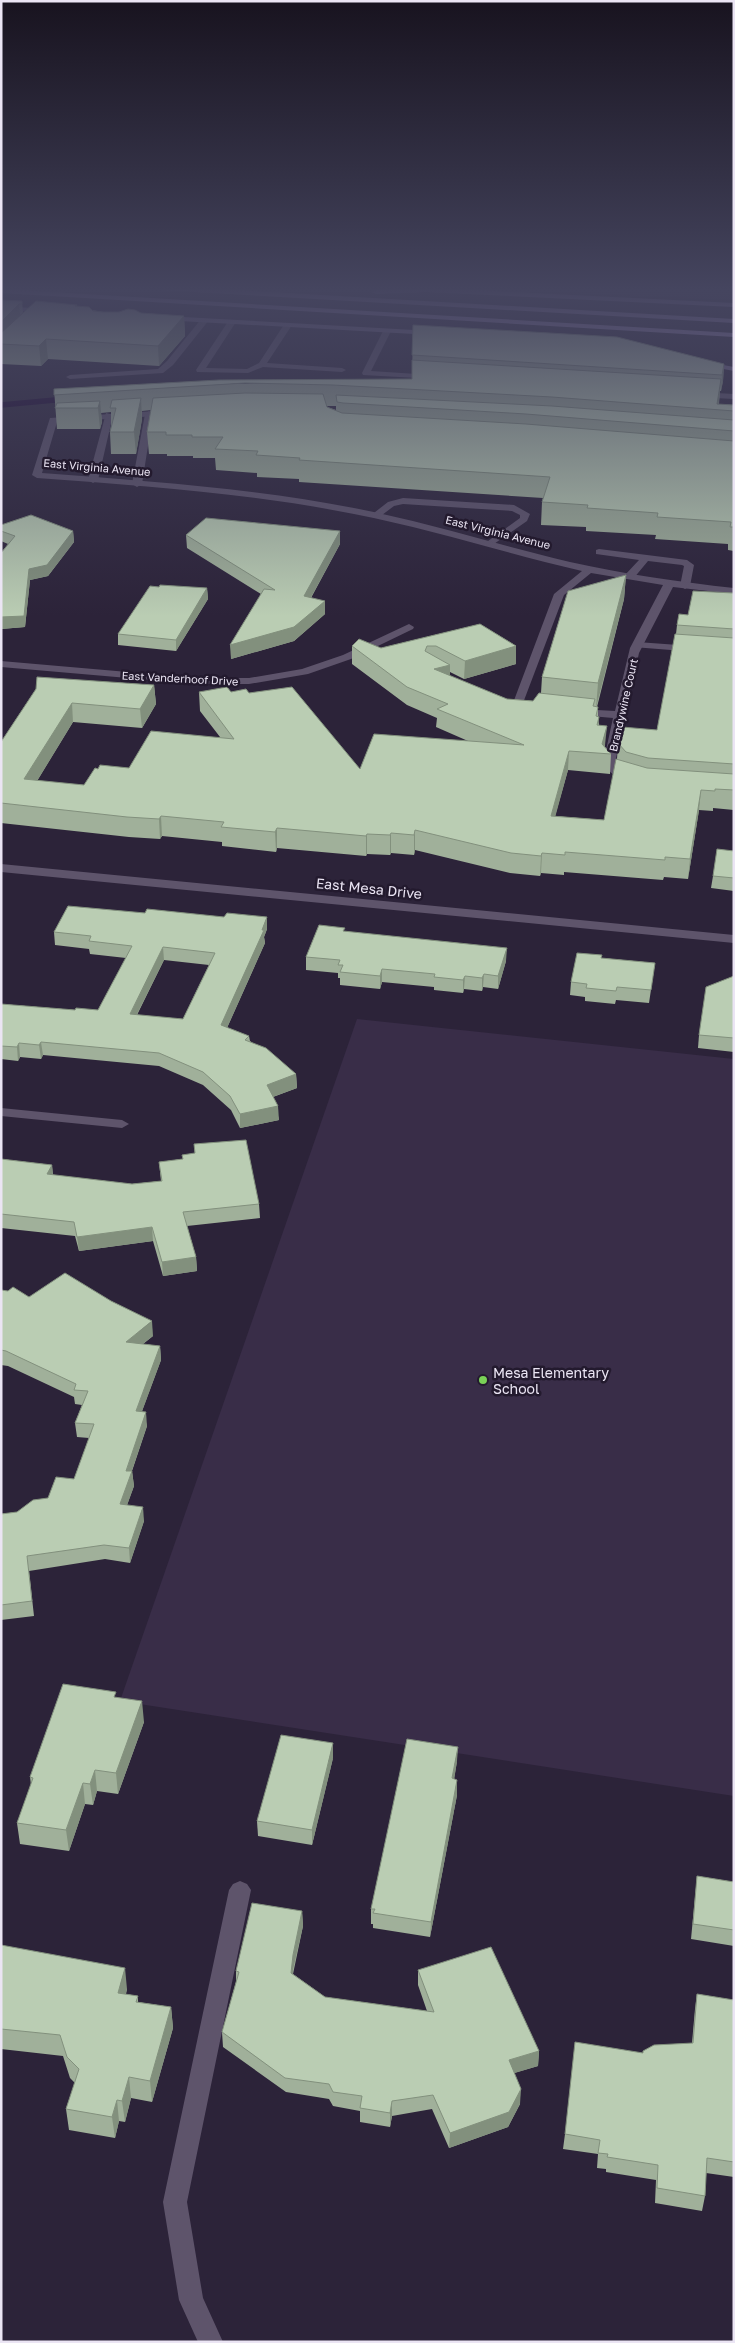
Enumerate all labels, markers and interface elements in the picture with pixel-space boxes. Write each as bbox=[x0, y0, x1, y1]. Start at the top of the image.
street label: East Virginia Avenue bbox=[43, 456, 151, 478]
street label: East Virginia Avenue bbox=[444, 513, 552, 551]
street label: Brandywine Court bbox=[606, 657, 640, 753]
street label: East Vanderhoof Drive bbox=[121, 668, 239, 688]
street label: East Mesa Drive bbox=[315, 874, 423, 902]
place label: Mesa Elementary School bbox=[493, 1364, 609, 1397]
marker: Mesa Elementary School bbox=[477, 1374, 489, 1386]

